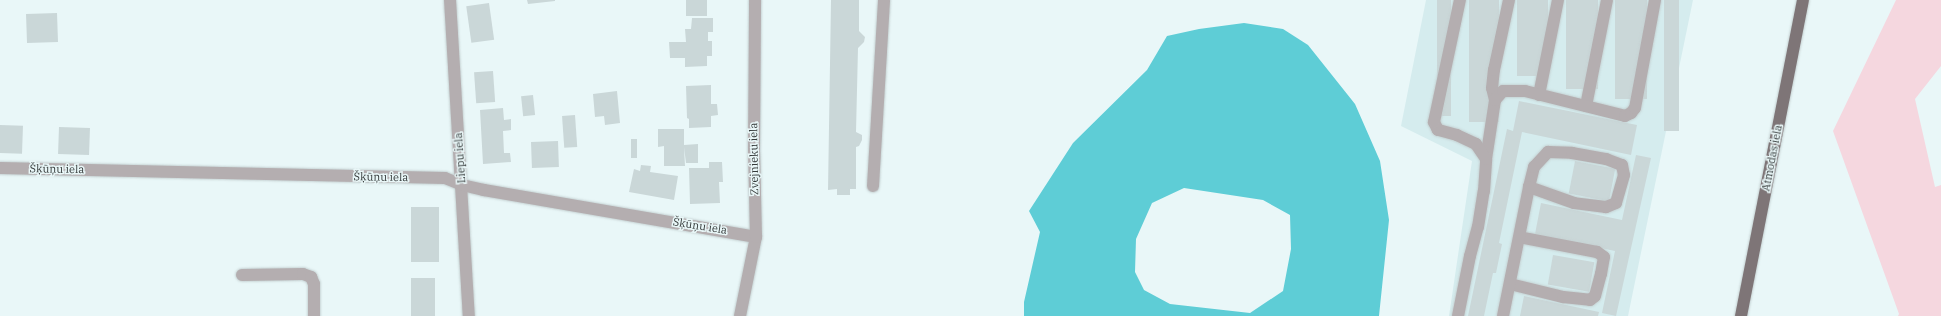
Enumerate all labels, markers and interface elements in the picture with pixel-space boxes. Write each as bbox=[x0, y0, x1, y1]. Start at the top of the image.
street label: Zvejnieku iela bbox=[747, 123, 761, 195]
street label: Atmodas iela bbox=[1759, 124, 1785, 192]
street label: Liepu iela bbox=[452, 132, 468, 184]
street label: Šķūņu iela bbox=[30, 162, 84, 176]
street label: Šķūņu iela bbox=[354, 170, 408, 184]
street label: Šķūņu iela bbox=[672, 215, 728, 237]

